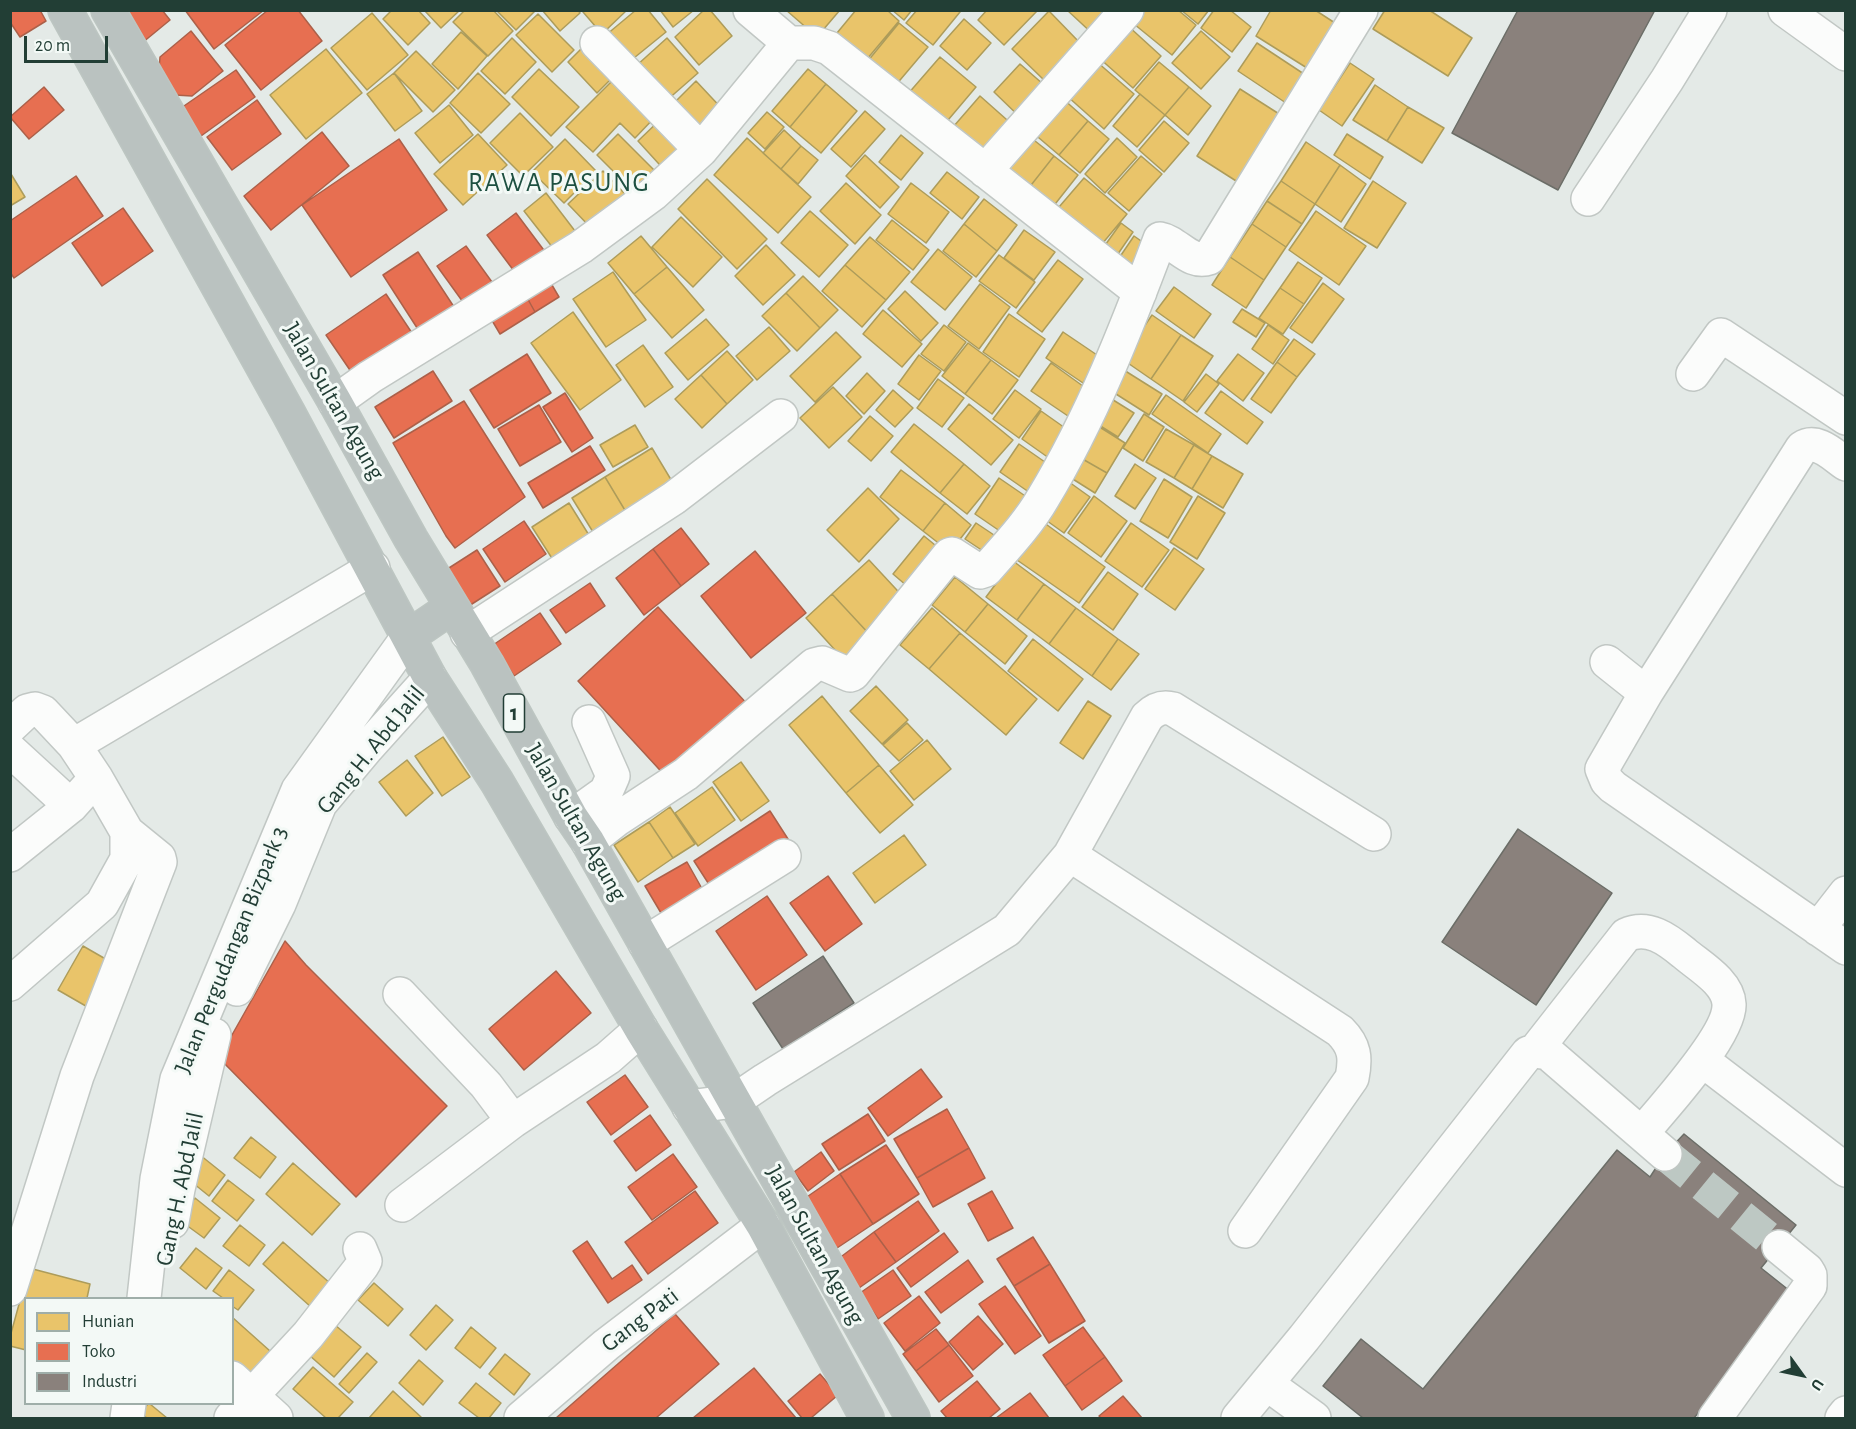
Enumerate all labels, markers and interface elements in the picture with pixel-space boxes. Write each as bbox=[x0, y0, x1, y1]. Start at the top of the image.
scale bar bbox=[27, 24, 111, 62]
text: 20 m bbox=[35, 37, 70, 55]
district label: RAWA PASUNG bbox=[468, 167, 650, 199]
street label: Jalan Sultan Agung bbox=[277, 317, 391, 485]
street label: Gang H. Abd Jalil bbox=[311, 680, 431, 820]
road number: 1 bbox=[504, 694, 524, 732]
street label: Jalan Sultan Agung bbox=[519, 738, 633, 906]
street label: Jalan Pergudangan Bizpark 3 bbox=[168, 822, 294, 1078]
street label: Gang H. Abd Jalil bbox=[150, 1109, 210, 1269]
street label: Jalan Sultan Agung bbox=[759, 1161, 871, 1329]
street label: Gang Pati bbox=[596, 1282, 684, 1358]
legend bbox=[24, 1297, 234, 1405]
text: Hunian bbox=[82, 1313, 134, 1331]
text: Toko bbox=[82, 1343, 115, 1361]
north arrow bbox=[1772, 1345, 1832, 1405]
text: Industri bbox=[82, 1373, 137, 1391]
text: U bbox=[1808, 1376, 1827, 1393]

